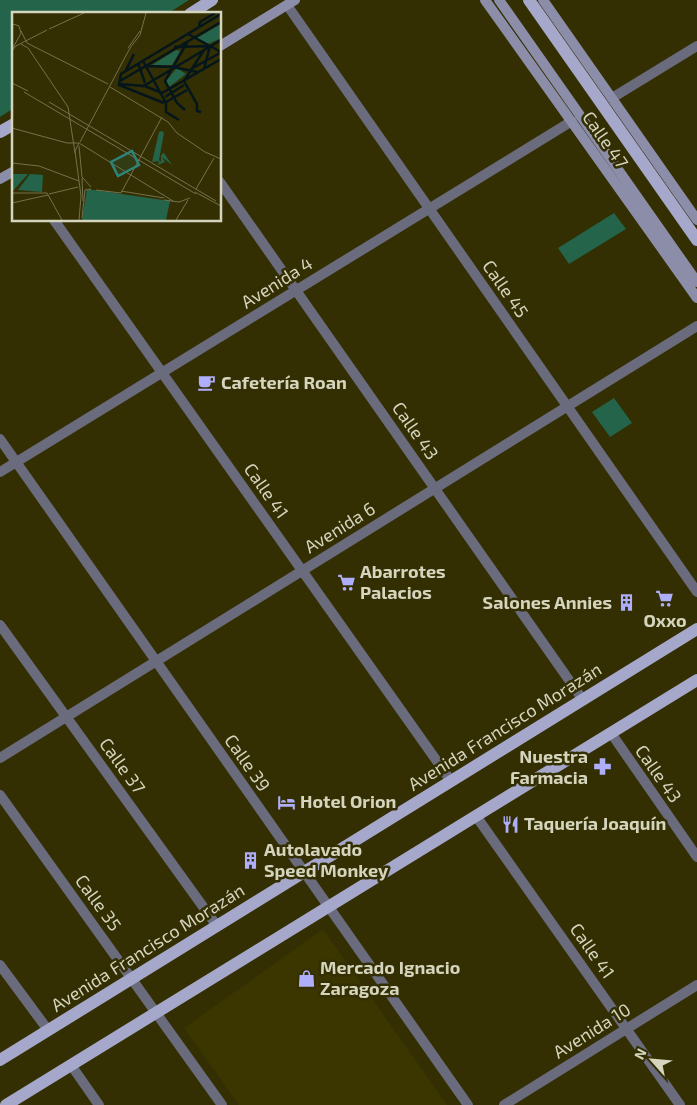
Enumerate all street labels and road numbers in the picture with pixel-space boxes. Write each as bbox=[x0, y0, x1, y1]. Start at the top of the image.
street label: Calle 47 bbox=[578, 107, 633, 172]
street label: Avenida 4 bbox=[237, 252, 316, 313]
street label: Calle 45 bbox=[478, 255, 534, 321]
street label: Calle 43 bbox=[388, 397, 444, 464]
street label: Calle 41 bbox=[240, 458, 294, 522]
street label: Avenida 6 bbox=[300, 497, 379, 558]
street label: Avenida Francisco Morazán bbox=[404, 657, 605, 795]
street label: Calle 39 bbox=[220, 730, 275, 795]
street label: Calle 37 bbox=[95, 733, 150, 798]
street label: Calle 43 bbox=[631, 740, 687, 807]
street label: Calle 35 bbox=[71, 870, 127, 935]
street label: Avenida Francisco Morazán bbox=[47, 878, 248, 1016]
street label: Calle 41 bbox=[566, 918, 620, 982]
street label: Avenida 10 bbox=[549, 998, 634, 1063]

